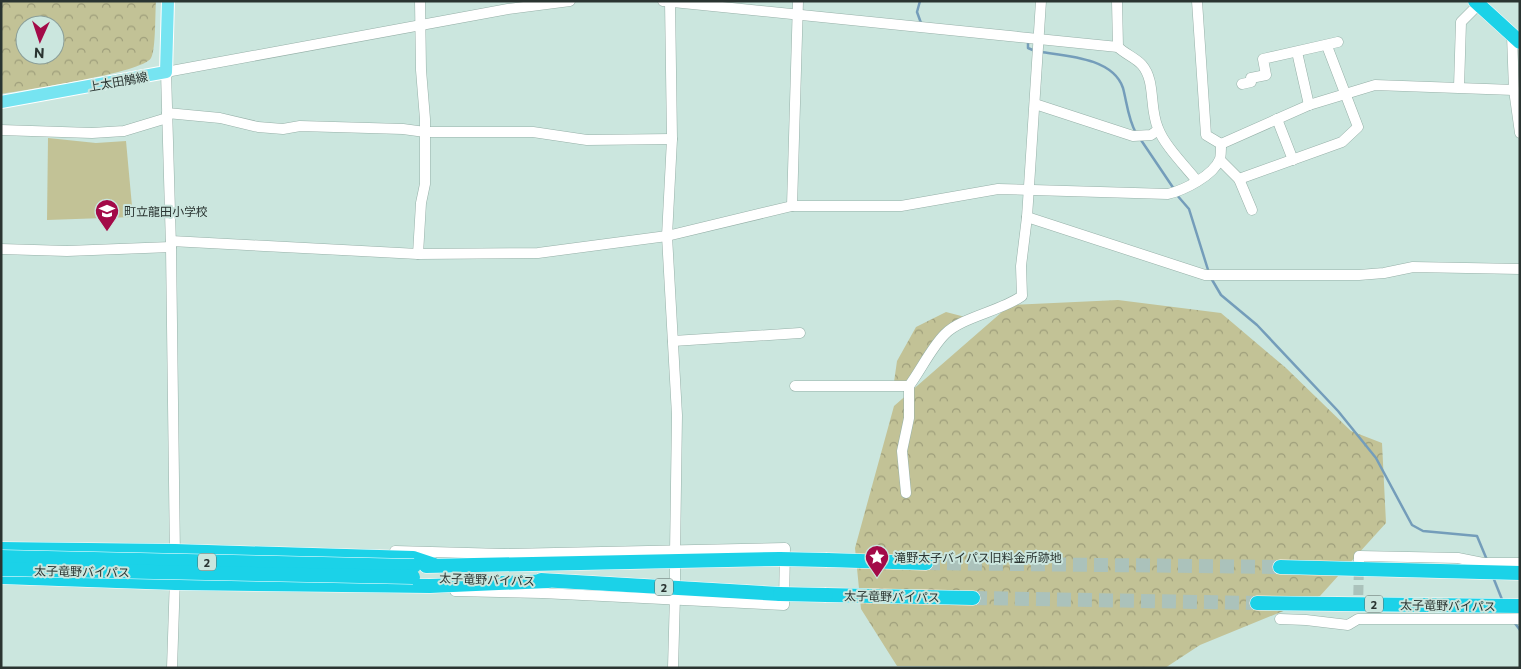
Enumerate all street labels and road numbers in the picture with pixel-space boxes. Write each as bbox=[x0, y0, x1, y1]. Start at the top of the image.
street label: 上太田鵤線 bbox=[87, 69, 149, 93]
road number: 2 bbox=[198, 554, 216, 570]
street label: 太子竜野バイパス bbox=[34, 563, 130, 579]
street label: 太子竜野バイパス bbox=[439, 570, 535, 588]
road number: 2 bbox=[655, 578, 673, 596]
street label: 太子竜野バイパス bbox=[844, 588, 940, 604]
road number: 2 bbox=[1365, 596, 1383, 612]
street label: 太子竜野バイパス bbox=[1400, 597, 1496, 613]

